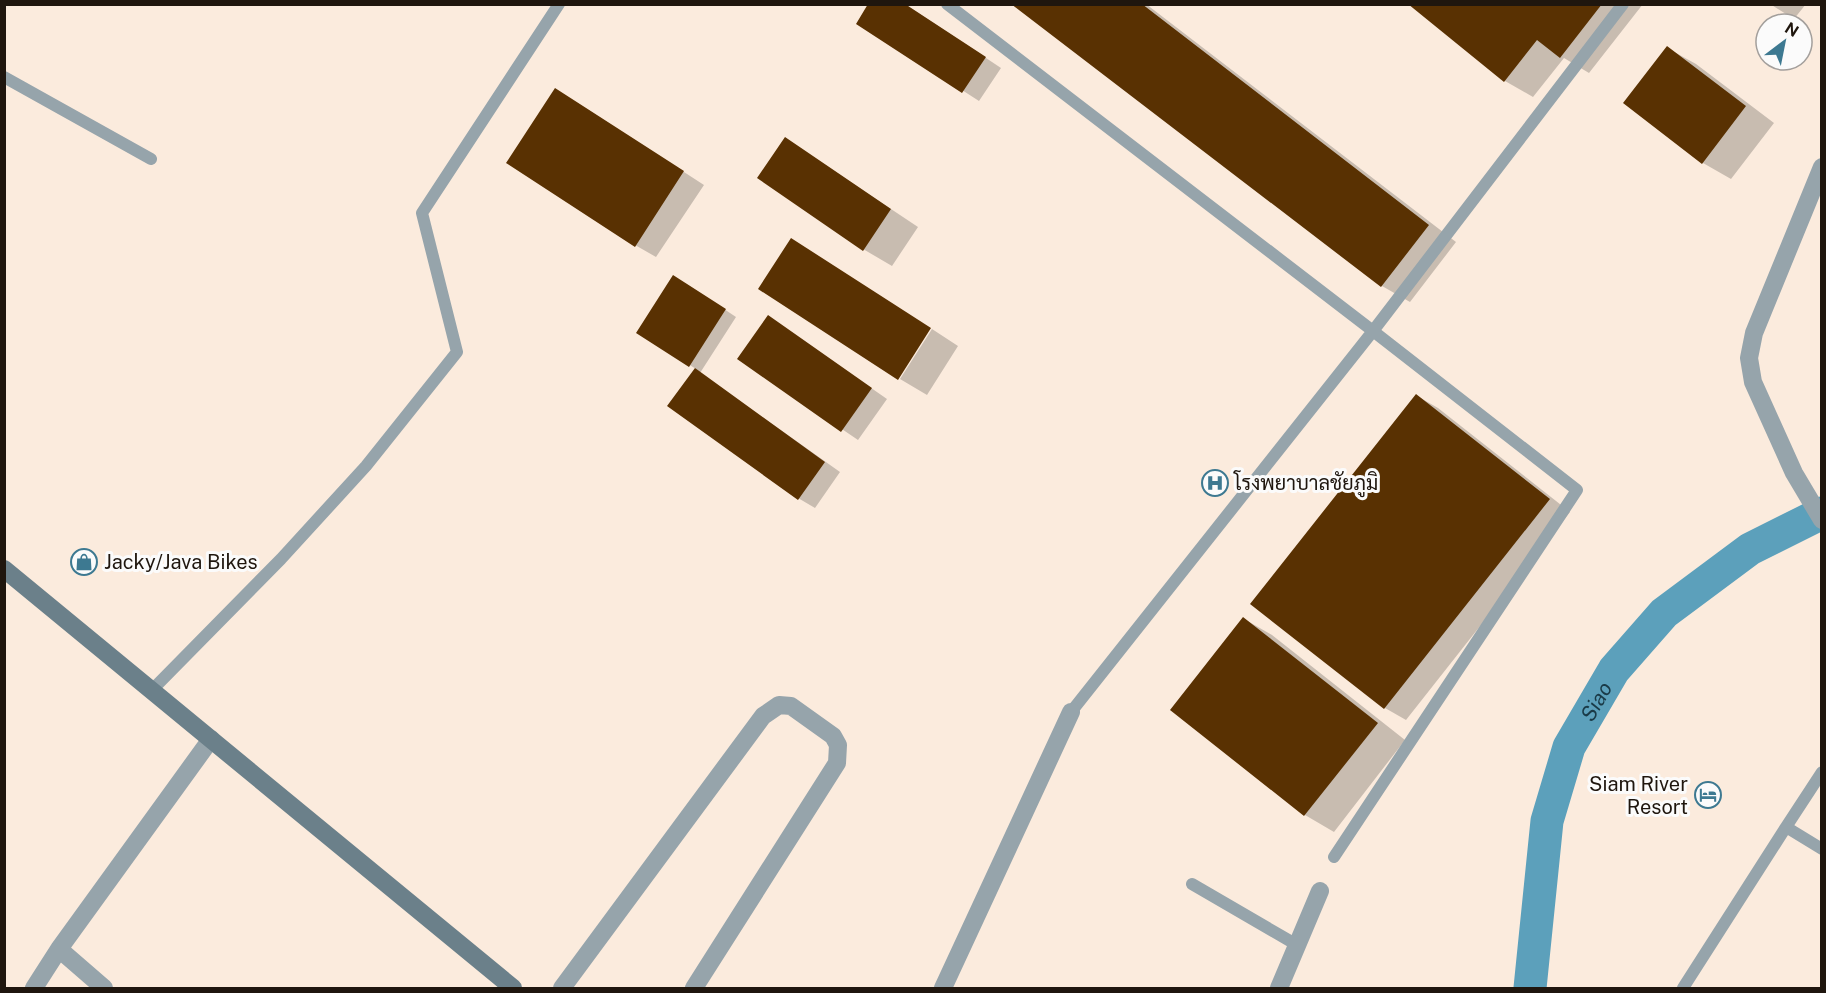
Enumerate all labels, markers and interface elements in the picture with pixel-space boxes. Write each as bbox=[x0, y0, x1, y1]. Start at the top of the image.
north arrow bbox=[1754, 12, 1814, 72]
text: N bbox=[1781, 18, 1802, 41]
hospital icon: โรงพยาบาลชัยภูมิ bbox=[1200, 468, 1230, 498]
place label: โรงพยาบาลชัยภูมิ bbox=[1233, 470, 1378, 498]
shop icon: Jacky/Java Bikes bbox=[69, 547, 99, 577]
place label: Jacky/Java Bikes bbox=[104, 550, 258, 574]
water label: Siao bbox=[1574, 677, 1617, 726]
place label: Siam River Resort bbox=[1589, 772, 1688, 819]
hotel icon: Siam River Resort bbox=[1693, 780, 1723, 810]

